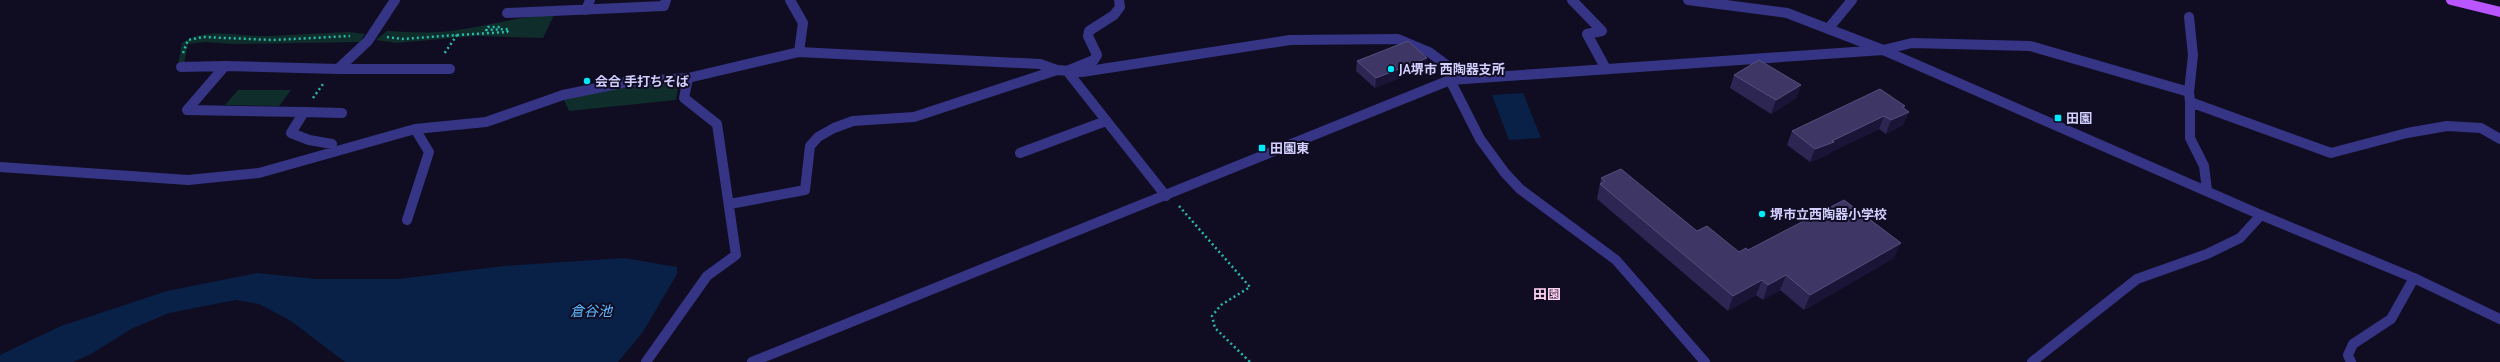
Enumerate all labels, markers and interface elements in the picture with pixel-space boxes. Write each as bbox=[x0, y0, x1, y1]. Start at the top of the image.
place label: JA堺市 西陶器支所 bbox=[1398, 61, 1505, 77]
marker: JA堺市 西陶器支所 bbox=[1386, 64, 1396, 74]
place label: 会合 手打ちそば bbox=[595, 73, 689, 89]
marker: 会合 手打ちそば bbox=[582, 76, 592, 86]
place label: 田園 bbox=[2066, 110, 2092, 126]
marker: 田園 bbox=[2053, 113, 2063, 123]
place label: 田園東 bbox=[1270, 140, 1309, 156]
marker: 田園東 bbox=[1257, 143, 1267, 153]
place label: 堺市立西陶器小学校 bbox=[1770, 206, 1887, 222]
marker: 堺市立西陶器小学校 bbox=[1757, 209, 1767, 219]
district label: 田園 bbox=[1533, 285, 1561, 303]
water label: 倉谷池 bbox=[570, 302, 614, 320]

